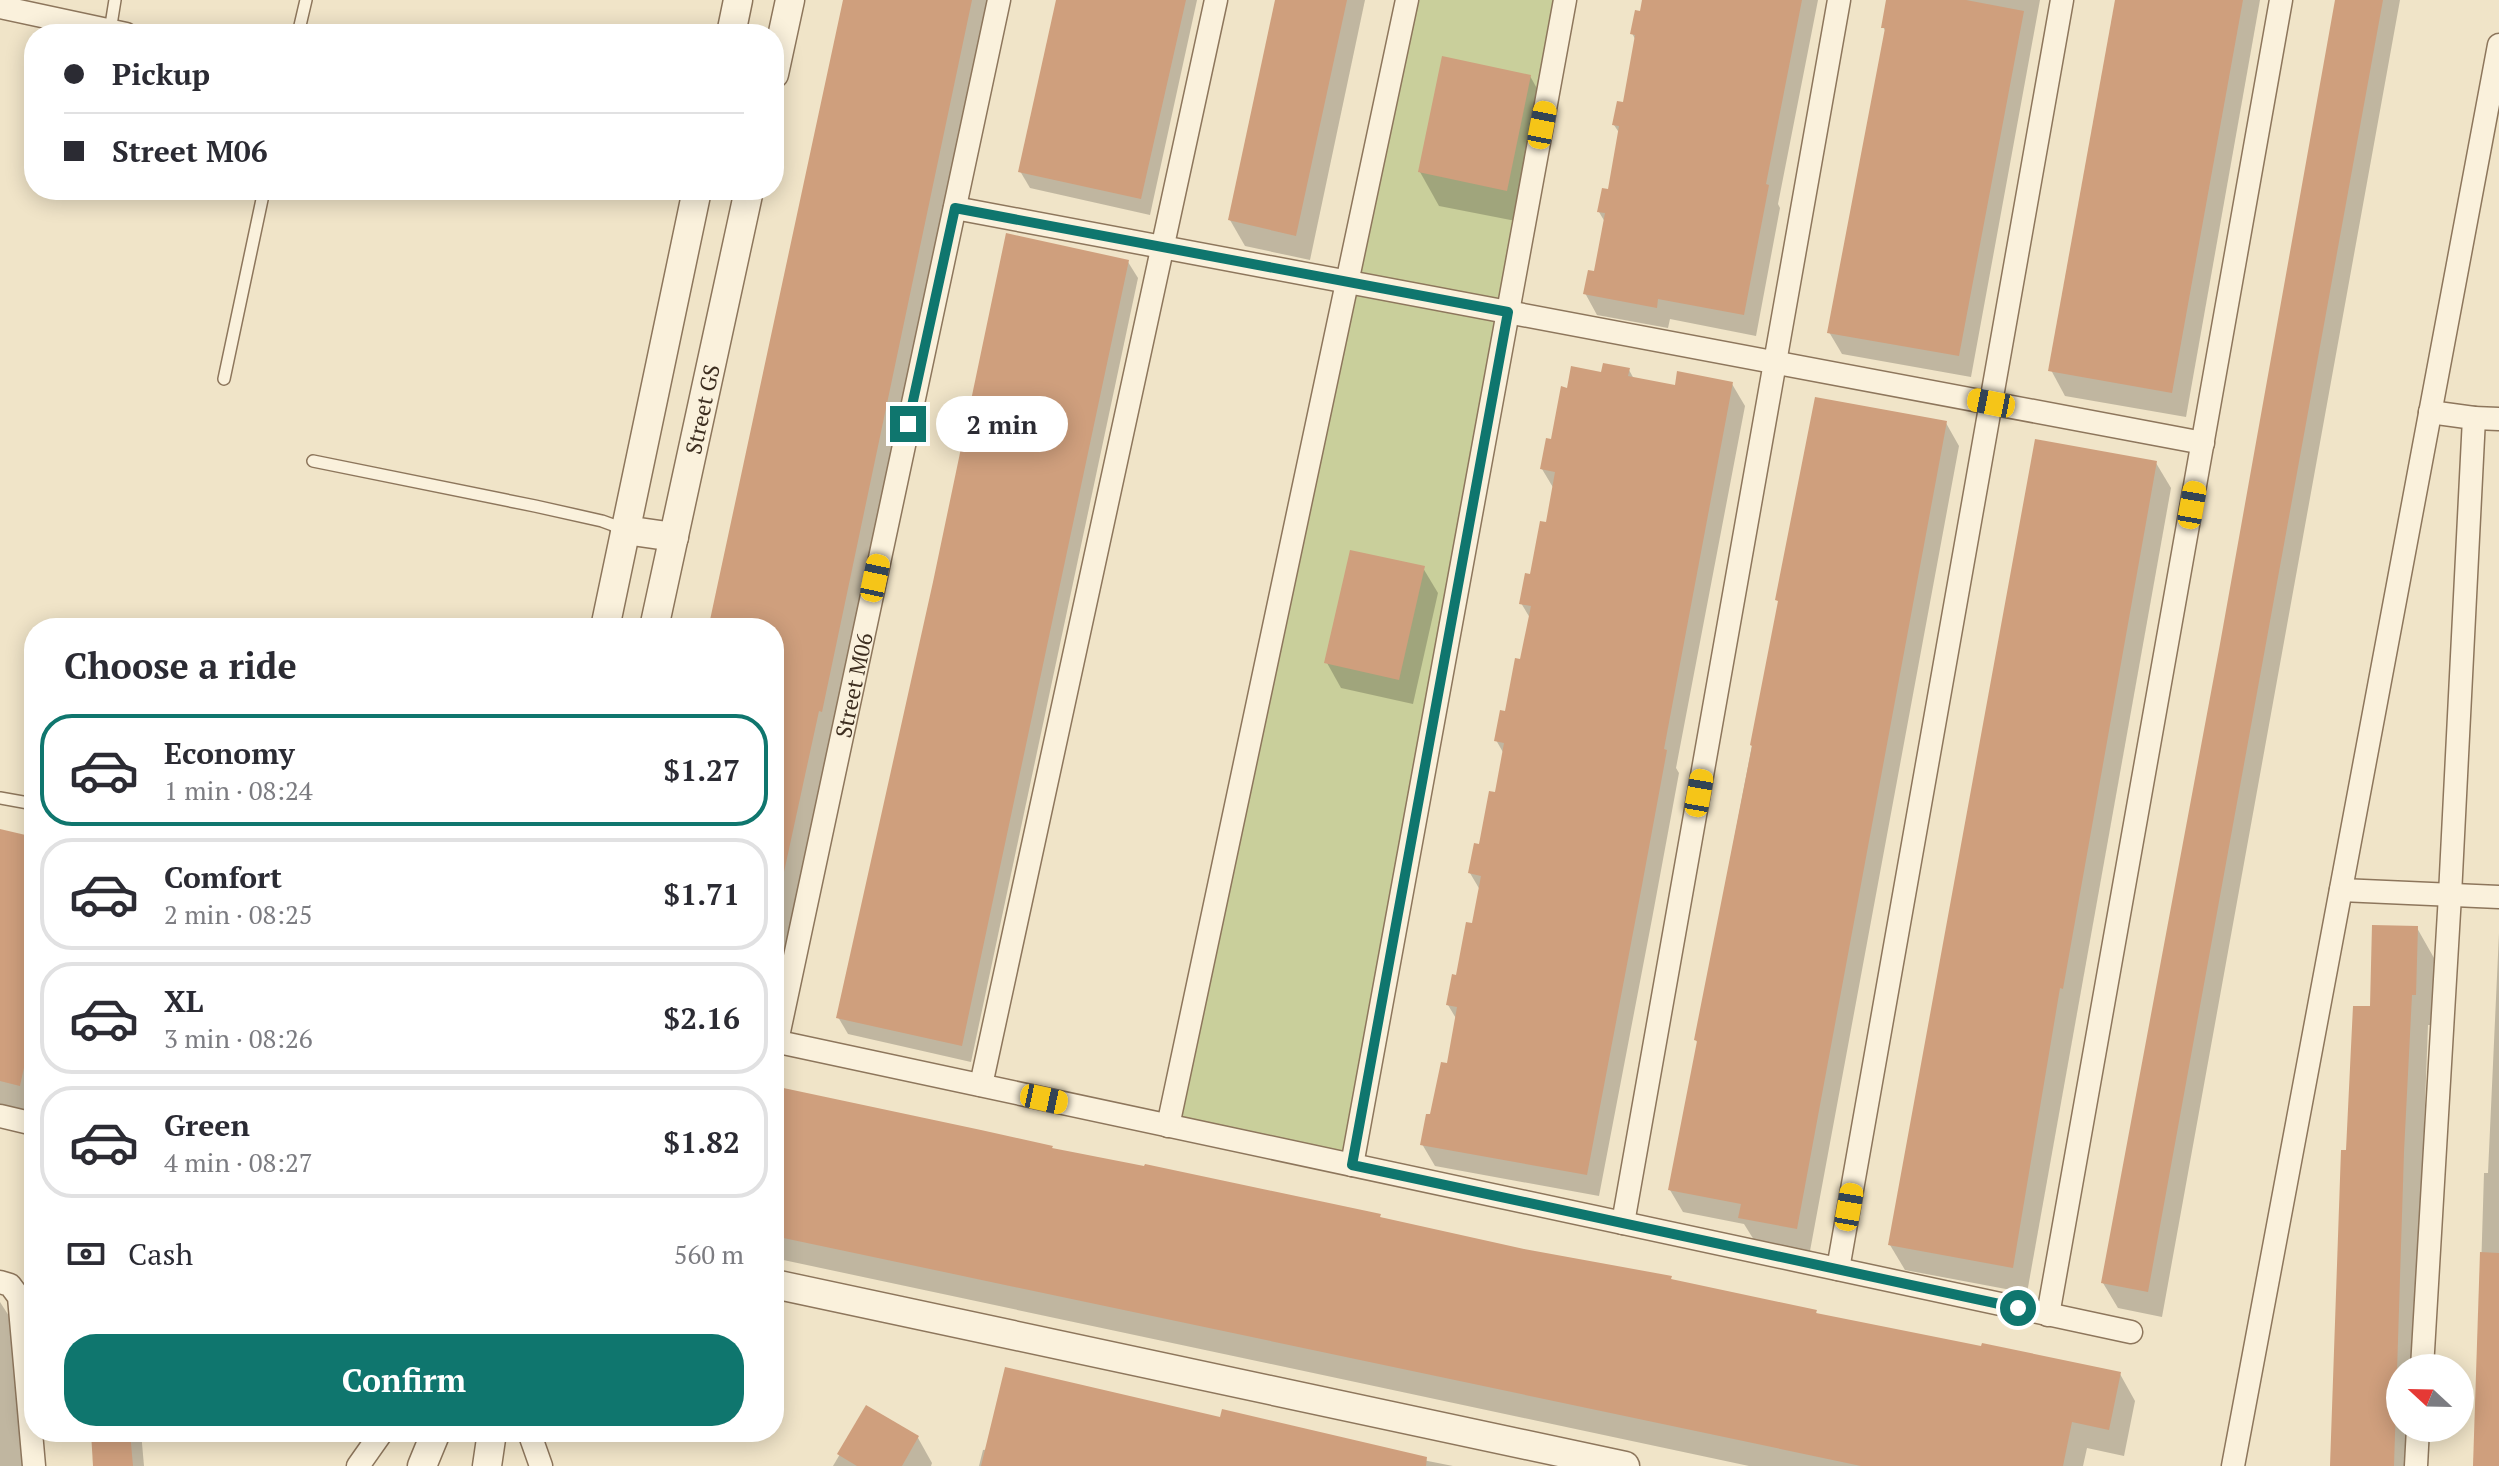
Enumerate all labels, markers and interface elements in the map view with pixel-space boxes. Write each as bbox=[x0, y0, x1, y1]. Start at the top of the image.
text: Pickup bbox=[112, 54, 210, 94]
car bbox=[1526, 99, 1558, 151]
text: Street M06 bbox=[112, 131, 268, 171]
street label: Street GS bbox=[678, 362, 725, 457]
car bbox=[1965, 387, 2017, 419]
callout: 2 min bbox=[936, 396, 1068, 452]
route end bbox=[890, 406, 926, 442]
text: 2 min bbox=[966, 407, 1038, 441]
car bbox=[2176, 479, 2208, 531]
car bbox=[858, 552, 892, 604]
street label: Street M06 bbox=[828, 630, 878, 740]
text: Choose a ride bbox=[64, 642, 297, 689]
text: Economy bbox=[164, 733, 295, 773]
icon: car bbox=[68, 734, 140, 806]
text: $1.27 bbox=[663, 750, 740, 790]
car bbox=[1683, 767, 1715, 819]
text: 1 min · 08:24 bbox=[164, 773, 313, 807]
text: Comfort bbox=[164, 857, 282, 897]
icon: car bbox=[68, 858, 140, 930]
text: $1.71 bbox=[663, 874, 740, 914]
text: 2 min · 08:25 bbox=[164, 897, 313, 931]
text: XL bbox=[164, 981, 203, 1021]
icon: car bbox=[68, 982, 140, 1054]
text: $2.16 bbox=[663, 998, 740, 1038]
text: 3 min · 08:26 bbox=[164, 1021, 313, 1055]
car bbox=[1018, 1082, 1070, 1116]
text: Green bbox=[164, 1105, 250, 1145]
icon: car bbox=[68, 1106, 140, 1178]
text: $1.82 bbox=[663, 1122, 740, 1162]
text: 4 min · 08:27 bbox=[164, 1145, 313, 1179]
car bbox=[1833, 1181, 1865, 1233]
icon: cash bbox=[64, 1232, 108, 1276]
text: Cash bbox=[128, 1234, 193, 1274]
text: 560 m bbox=[674, 1237, 744, 1271]
route start bbox=[2000, 1290, 2036, 1326]
button: Confirm bbox=[64, 1334, 744, 1426]
north arrow bbox=[2386, 1354, 2474, 1442]
map controls bbox=[2386, 1354, 2474, 1442]

